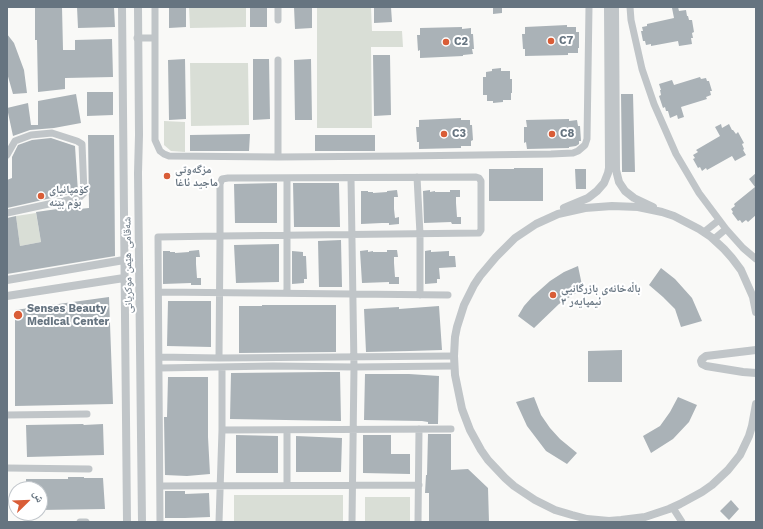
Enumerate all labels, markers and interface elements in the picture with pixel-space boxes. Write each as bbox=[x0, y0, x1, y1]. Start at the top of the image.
place label: C7 bbox=[559, 34, 573, 48]
place label: C2 bbox=[454, 35, 468, 49]
marker: C7 bbox=[546, 36, 556, 46]
marker: C2 bbox=[441, 37, 451, 47]
place label: C3 bbox=[452, 127, 466, 141]
place label: C8 bbox=[560, 127, 574, 141]
marker: C3 bbox=[439, 129, 449, 139]
marker: C8 bbox=[547, 129, 557, 139]
place label: مزگەوتی ماجید ئاغا bbox=[175, 163, 218, 189]
marker: مزگەوتی ماجید ئاغا bbox=[162, 171, 172, 181]
place label: کۆمپانیای بۆم بێنە bbox=[49, 183, 89, 209]
marker: کۆمپانیای بۆم بێنە bbox=[36, 191, 46, 201]
street label: شەقامی هێمن موکریانی bbox=[121, 217, 135, 313]
place label: باڵەخانەی بازرگانیی ئیمپایەر ٣ bbox=[561, 282, 640, 308]
marker: باڵەخانەی بازرگانیی ئیمپایەر ٣ bbox=[548, 290, 558, 300]
place label: Senses Beauty Medical Center bbox=[27, 302, 109, 328]
marker: Senses Beauty Medical Center bbox=[12, 309, 24, 321]
north arrow bbox=[8, 481, 48, 521]
text: ش bbox=[30, 489, 47, 504]

